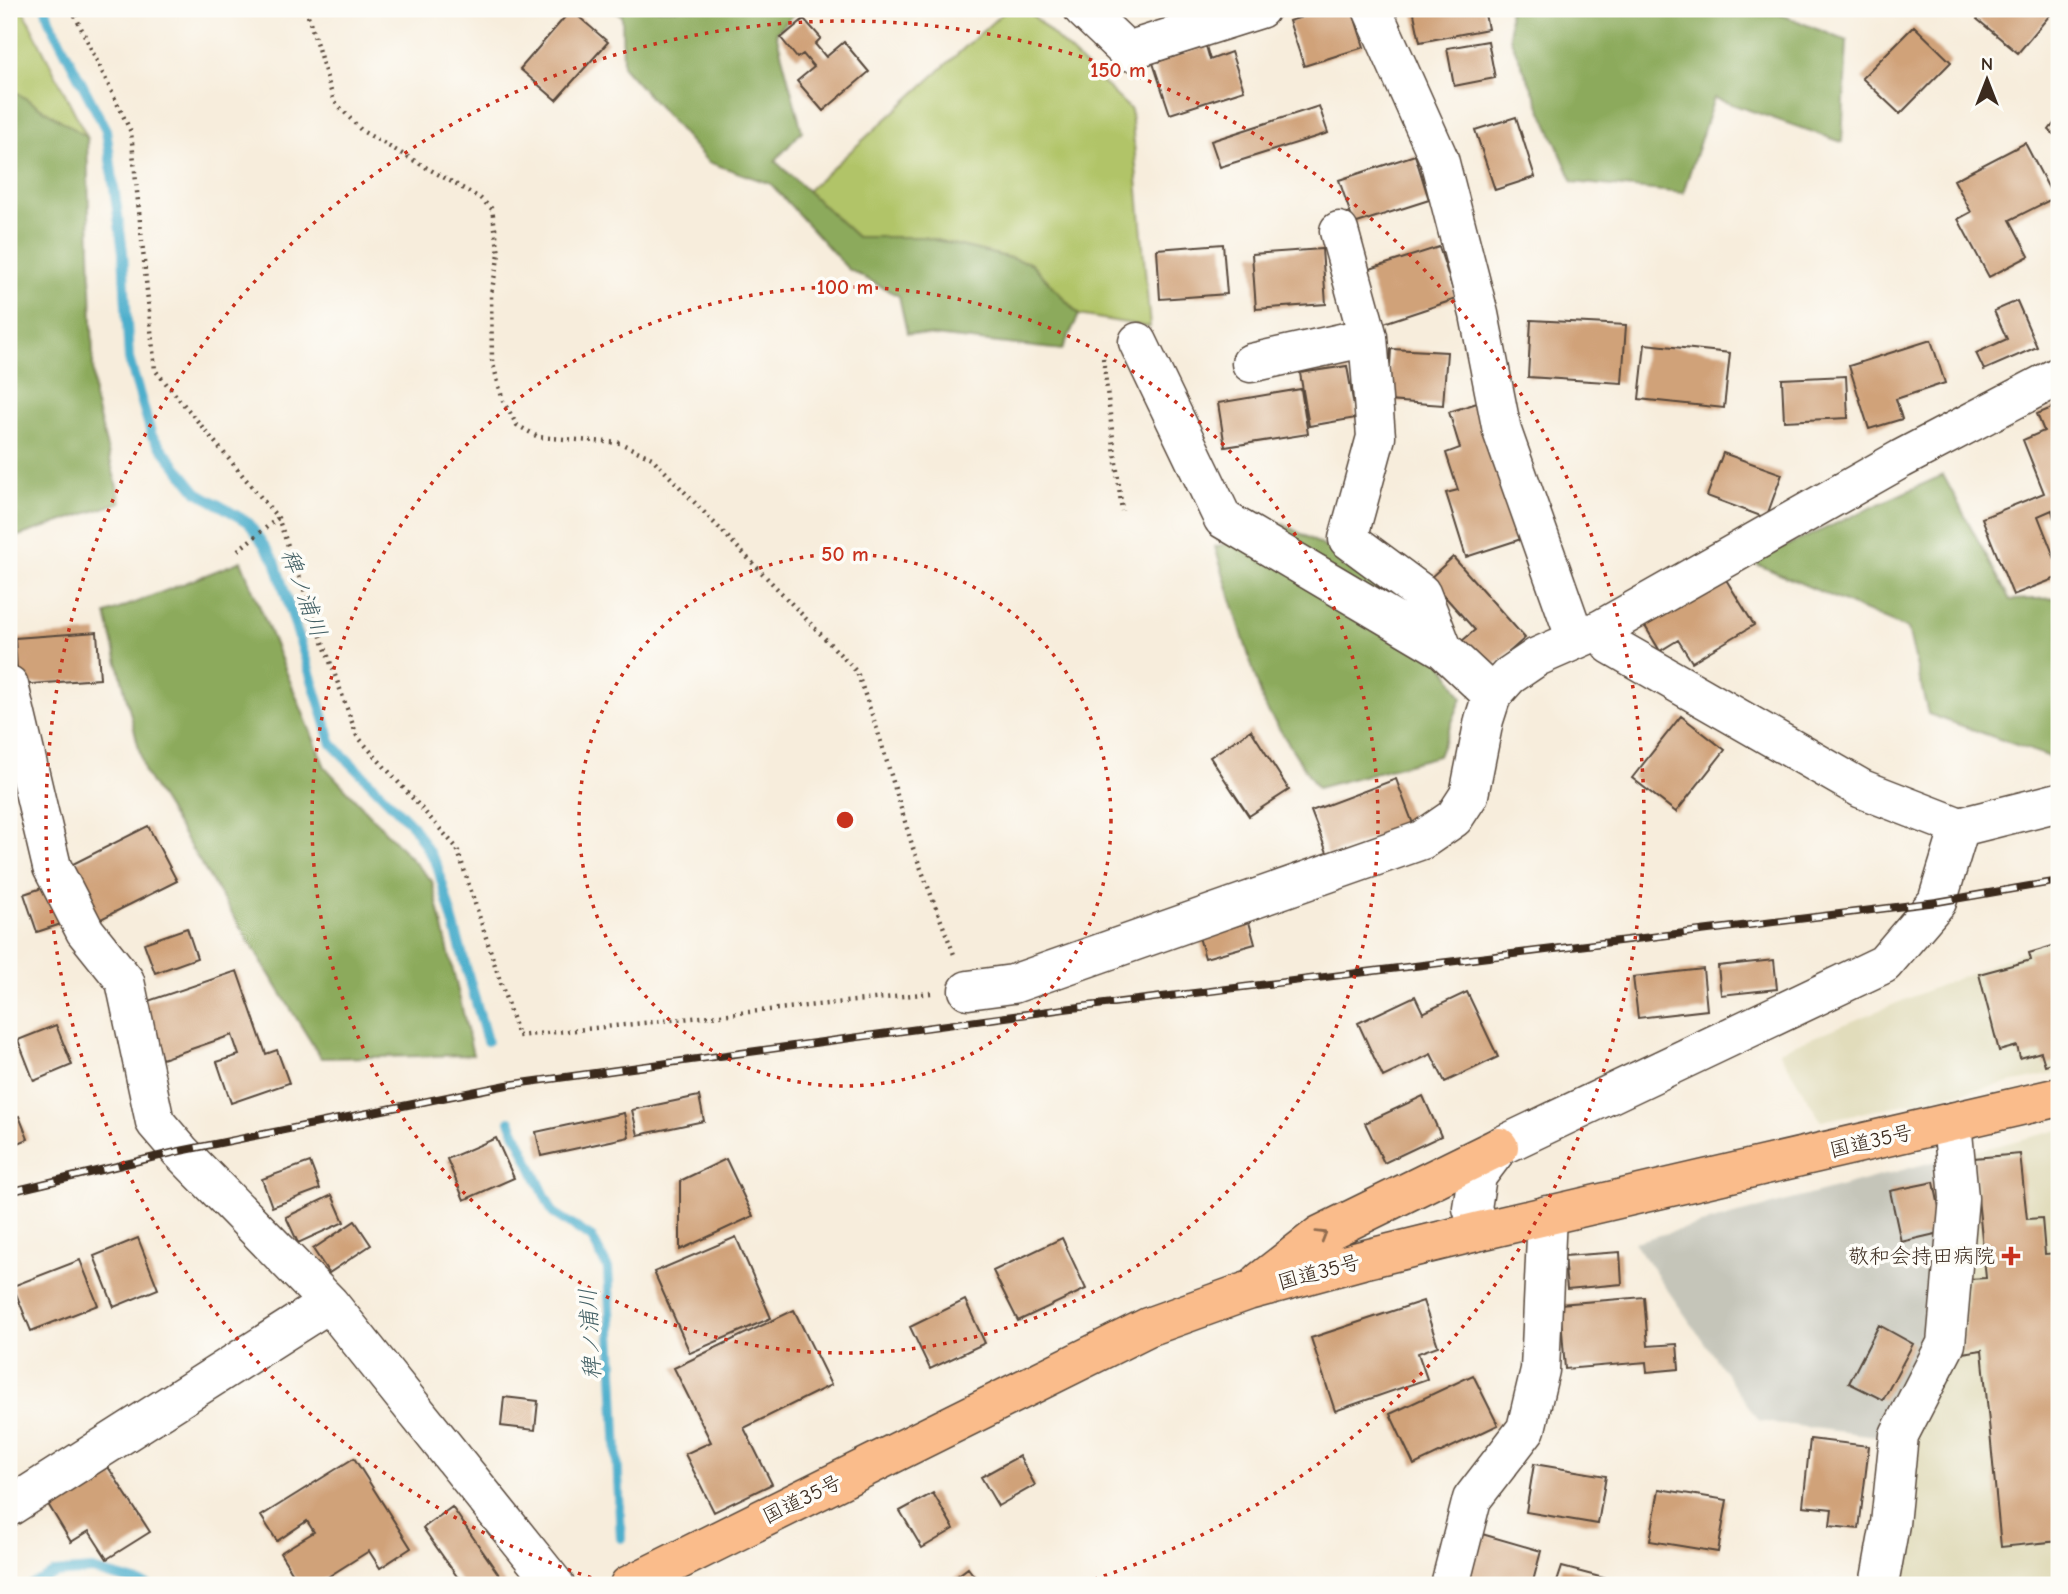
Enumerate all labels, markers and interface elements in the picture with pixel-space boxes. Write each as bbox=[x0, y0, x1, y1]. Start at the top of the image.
north arrow bbox=[1952, 46, 2022, 116]
text: N bbox=[1981, 53, 1993, 75]
text: 150 m bbox=[1090, 58, 1146, 82]
text: 100 m bbox=[817, 275, 873, 299]
text: 50 m bbox=[821, 542, 869, 566]
water label: 稗ノ浦川 bbox=[276, 545, 332, 641]
centre of rings bbox=[833, 808, 857, 832]
street label: 国道35号 bbox=[1827, 1120, 1915, 1162]
one-way arrow bbox=[1314, 1231, 1327, 1244]
place label: 敬和会持田病院 bbox=[1848, 1244, 1995, 1268]
marker: 敬和会持田病院 bbox=[2001, 1246, 2021, 1266]
street label: 国道35号 bbox=[1275, 1249, 1363, 1295]
water label: 稗ノ浦川 bbox=[574, 1287, 606, 1381]
street label: 国道35号 bbox=[759, 1470, 845, 1528]

